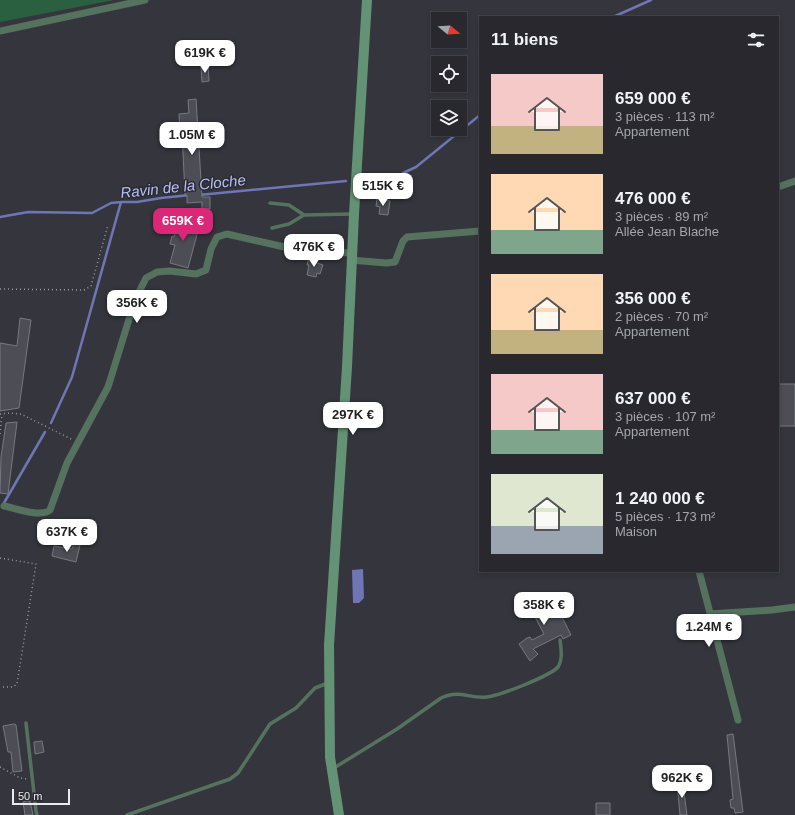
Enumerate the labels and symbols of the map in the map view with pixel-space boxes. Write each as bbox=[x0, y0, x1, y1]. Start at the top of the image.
north arrow bbox=[431, 12, 467, 48]
pin: 619K € bbox=[172, 40, 238, 74]
pin: 1.05M € bbox=[155, 122, 229, 156]
water label: Ravin de la Cloche bbox=[120, 171, 246, 201]
pin: 515K € bbox=[350, 173, 416, 207]
pin: 659K € bbox=[150, 208, 216, 242]
pin: 476K € bbox=[281, 234, 347, 268]
pin: 356K € bbox=[104, 290, 170, 324]
pin: 297K € bbox=[320, 402, 386, 436]
pin: 637K € bbox=[34, 519, 100, 553]
pin: 358K € bbox=[511, 592, 577, 626]
pin: 1.24M € bbox=[672, 614, 746, 648]
pin: 962K € bbox=[649, 765, 715, 799]
scale bar bbox=[12, 787, 70, 806]

